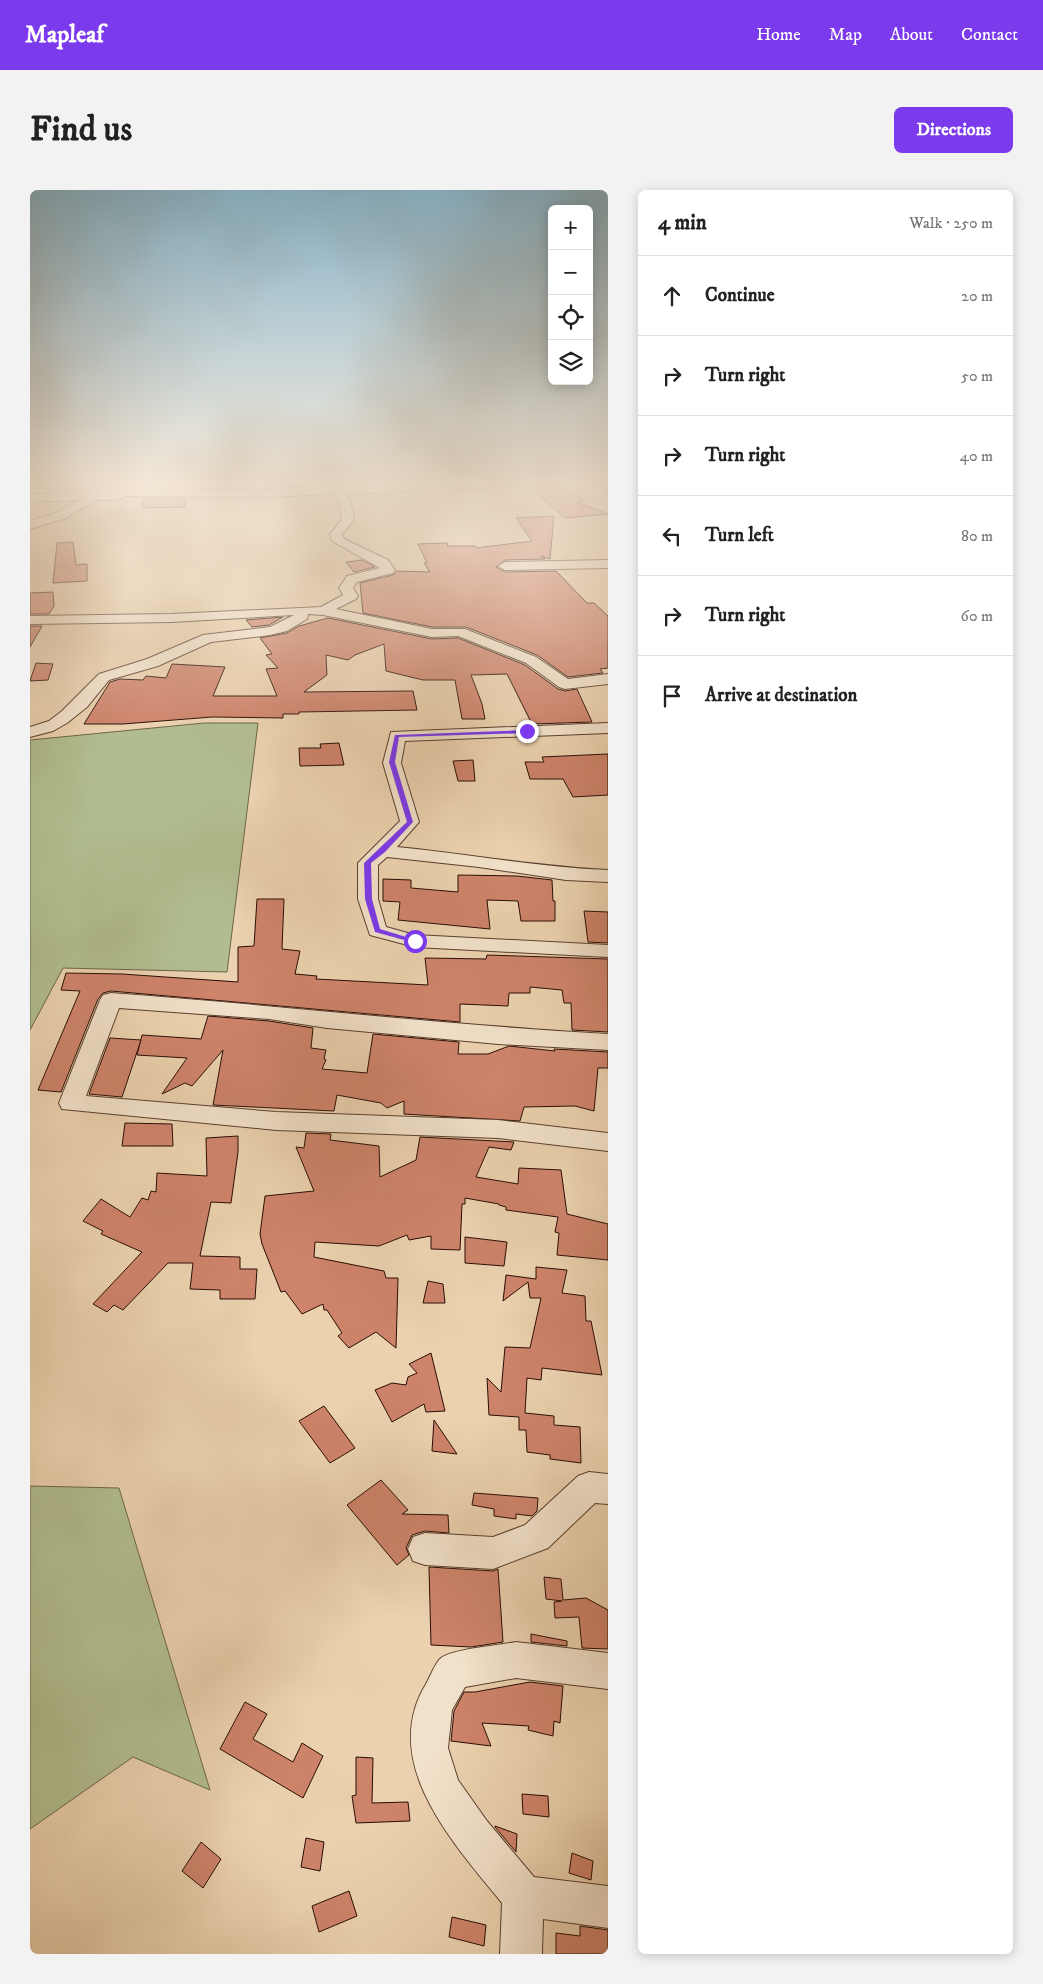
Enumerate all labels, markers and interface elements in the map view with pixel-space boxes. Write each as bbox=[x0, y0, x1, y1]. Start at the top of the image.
text: Mapleaf bbox=[25, 20, 104, 50]
text: Home bbox=[756, 24, 801, 46]
text: Map bbox=[829, 24, 862, 46]
text: About bbox=[890, 24, 933, 46]
text: Contact bbox=[961, 24, 1018, 46]
button: Directions bbox=[894, 107, 1013, 153]
text: Find us bbox=[30, 108, 132, 152]
map controls bbox=[548, 205, 593, 385]
button: + bbox=[548, 205, 593, 250]
text: 4 min bbox=[658, 210, 707, 236]
text: Walk · 250 m bbox=[909, 213, 993, 233]
button: − bbox=[548, 250, 593, 295]
icon: ahead bbox=[658, 282, 686, 310]
text: Continue bbox=[705, 284, 775, 307]
text: 20 m bbox=[961, 286, 993, 306]
button: locate bbox=[548, 295, 593, 340]
button: layers bbox=[548, 340, 593, 385]
icon: right bbox=[658, 362, 686, 390]
text: Turn right bbox=[705, 364, 785, 387]
text: 50 m bbox=[961, 366, 993, 386]
icon: right bbox=[658, 442, 686, 470]
text: Turn right bbox=[705, 444, 785, 467]
text: 40 m bbox=[960, 446, 993, 466]
icon: left bbox=[658, 522, 686, 550]
text: Turn left bbox=[705, 524, 774, 547]
text: 80 m bbox=[961, 526, 993, 546]
icon: right bbox=[658, 602, 686, 630]
text: Turn right bbox=[705, 604, 785, 627]
text: 60 m bbox=[961, 606, 993, 626]
icon: arrive bbox=[658, 682, 686, 710]
text: Arrive at destination bbox=[705, 684, 857, 707]
route end bbox=[516, 720, 539, 743]
route start bbox=[404, 930, 427, 953]

